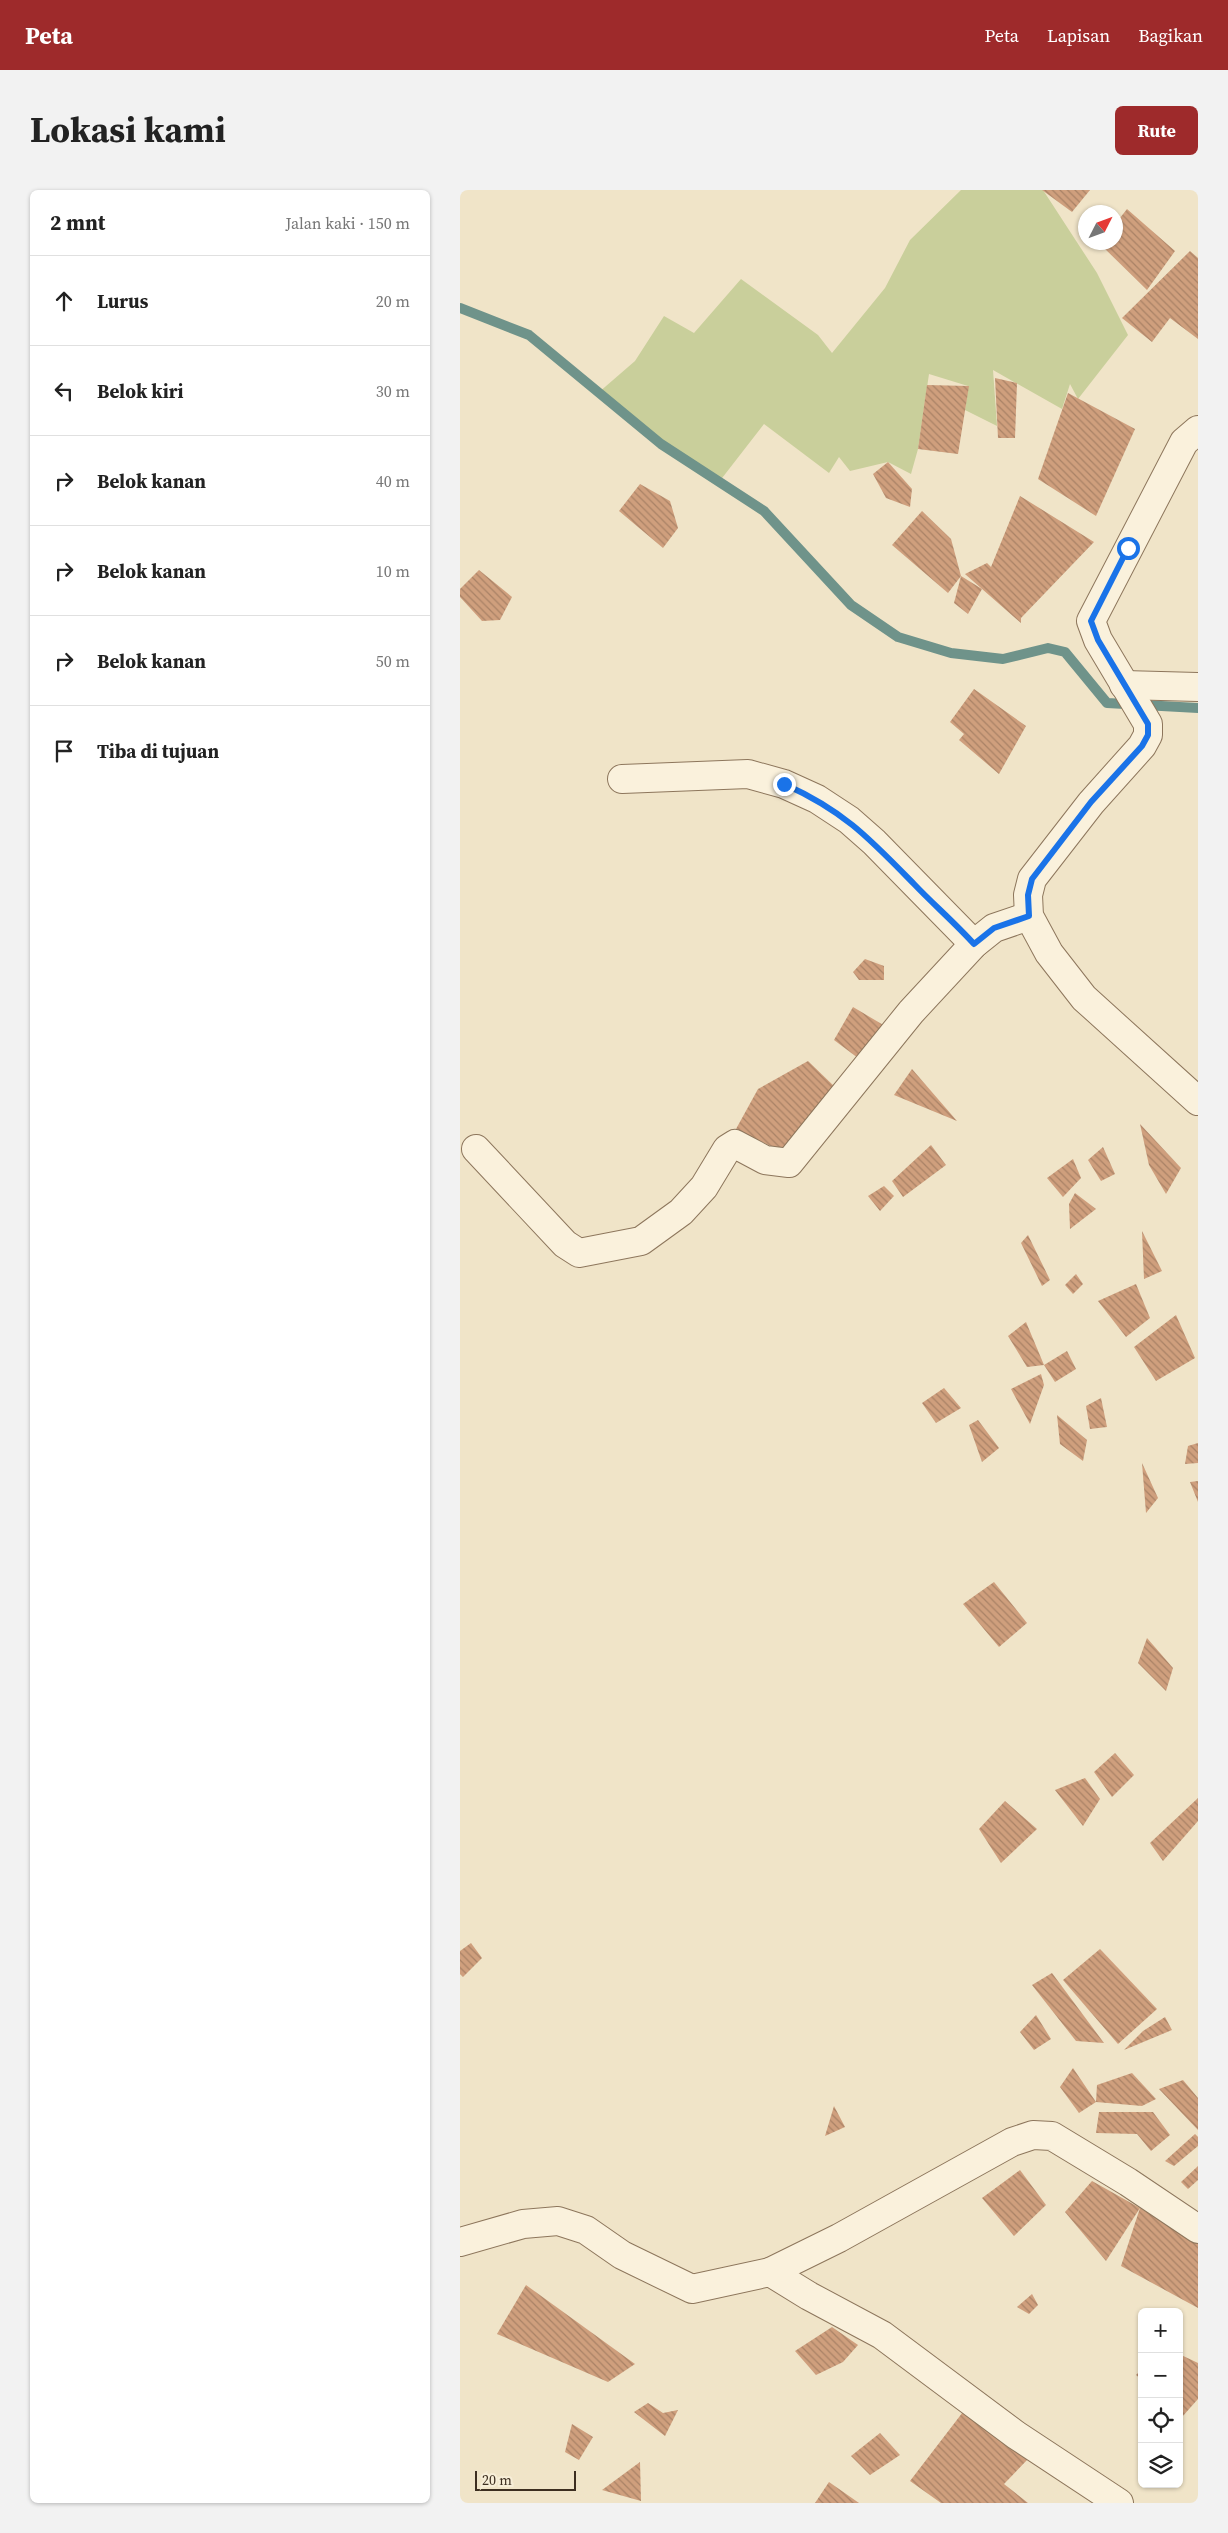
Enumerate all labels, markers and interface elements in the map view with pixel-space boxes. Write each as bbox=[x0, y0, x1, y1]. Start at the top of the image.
text: Peta bbox=[25, 19, 73, 52]
text: Peta bbox=[985, 23, 1019, 48]
text: Lapisan bbox=[1047, 23, 1110, 48]
text: Bagikan bbox=[1138, 23, 1203, 48]
text: Lokasi kami bbox=[30, 106, 226, 154]
button: Rute bbox=[1115, 106, 1198, 155]
north arrow bbox=[1078, 205, 1123, 250]
text: 2 mnt bbox=[50, 208, 105, 237]
text: Jalan kaki · 150 m bbox=[285, 212, 410, 234]
icon: ahead bbox=[50, 287, 78, 315]
text: Lurus bbox=[97, 288, 148, 314]
text: 20 m bbox=[376, 290, 410, 312]
icon: left bbox=[50, 377, 78, 405]
text: Belok kiri bbox=[97, 378, 184, 404]
text: 30 m bbox=[376, 380, 410, 402]
icon: right bbox=[50, 467, 78, 495]
text: Belok kanan bbox=[97, 468, 206, 494]
text: 40 m bbox=[376, 470, 410, 492]
route start bbox=[1117, 537, 1140, 560]
icon: right bbox=[50, 557, 78, 585]
text: Belok kanan bbox=[97, 558, 206, 584]
text: 10 m bbox=[376, 560, 410, 582]
icon: right bbox=[50, 647, 78, 675]
text: Belok kanan bbox=[97, 648, 206, 674]
text: 50 m bbox=[376, 650, 410, 672]
icon: arrive bbox=[50, 737, 78, 765]
text: Tiba di tujuan bbox=[97, 738, 219, 764]
route end bbox=[773, 773, 796, 796]
map controls bbox=[1138, 2308, 1183, 2488]
button: + bbox=[1138, 2308, 1183, 2353]
button: − bbox=[1138, 2353, 1183, 2398]
button: locate bbox=[1138, 2398, 1183, 2443]
button: layers bbox=[1138, 2443, 1183, 2488]
scale bar bbox=[475, 2468, 576, 2491]
text: 20 m bbox=[482, 2470, 512, 2490]

